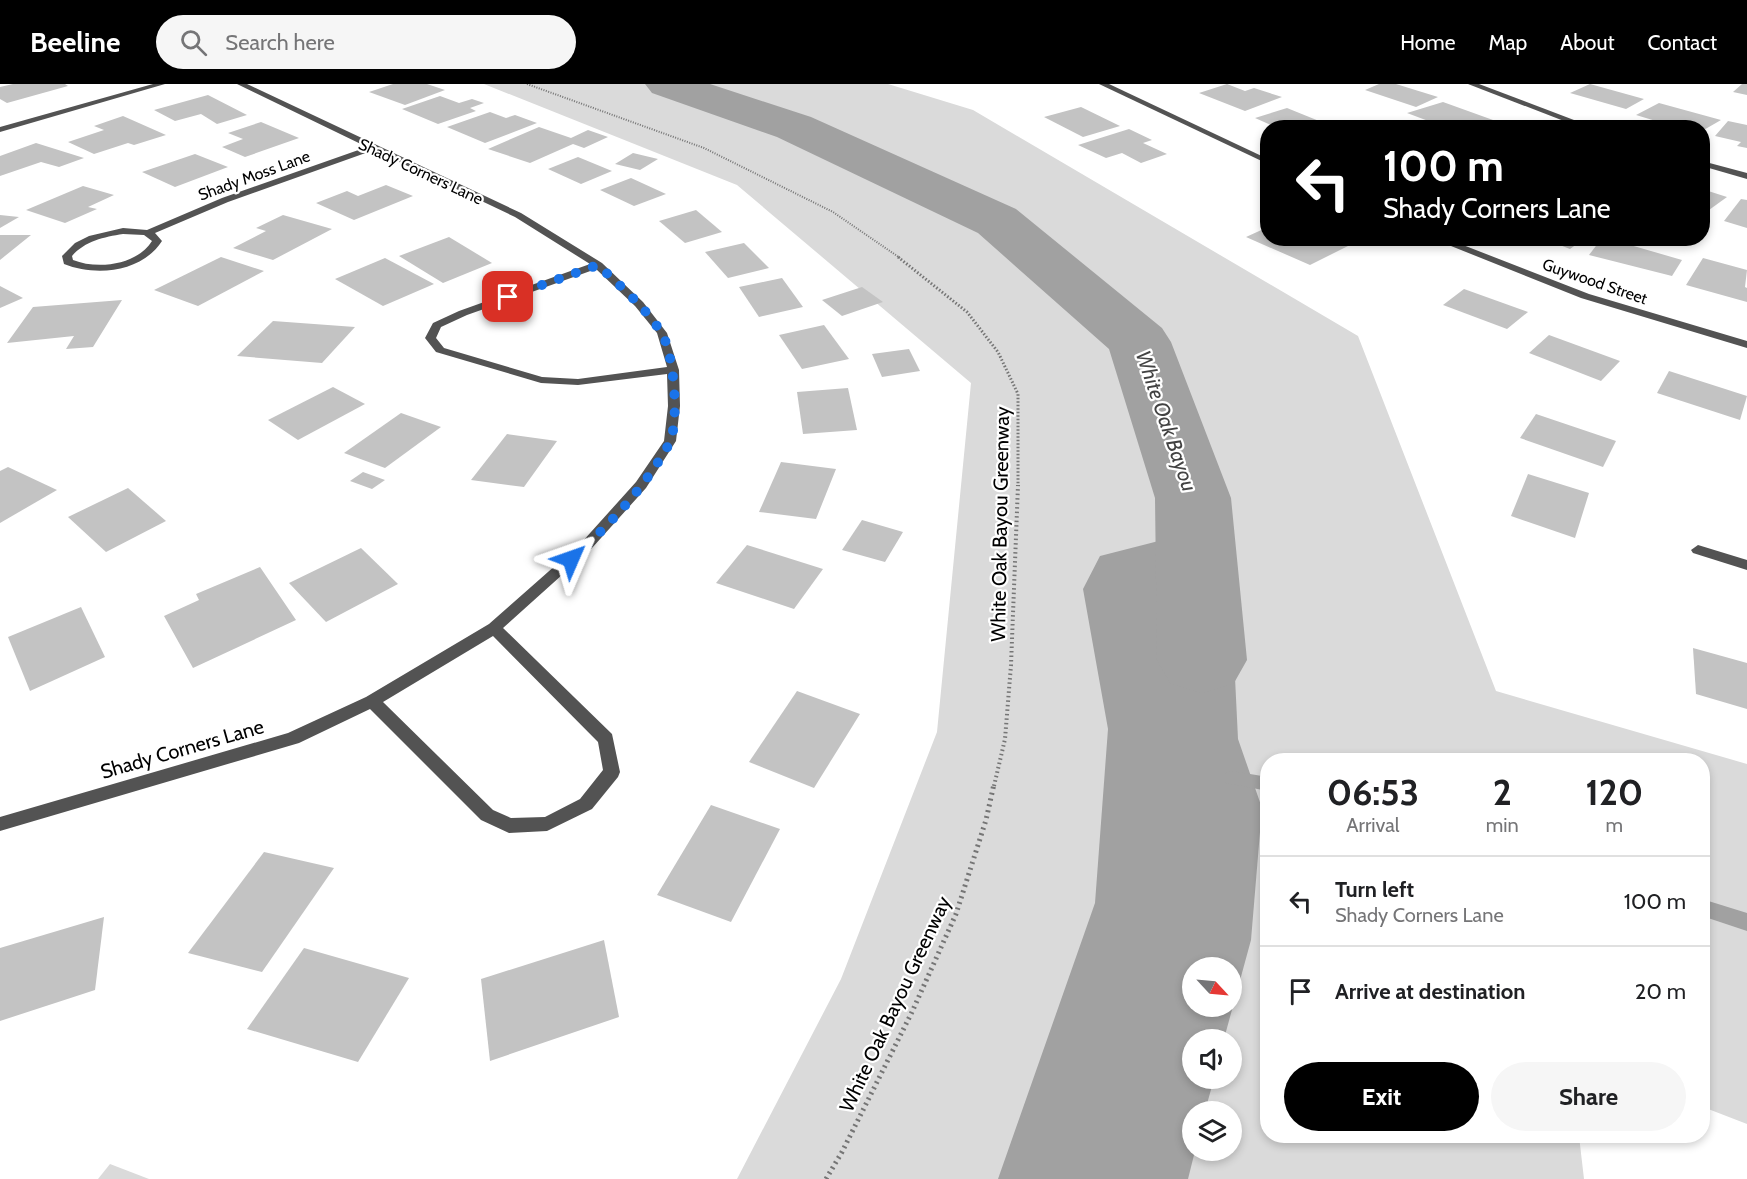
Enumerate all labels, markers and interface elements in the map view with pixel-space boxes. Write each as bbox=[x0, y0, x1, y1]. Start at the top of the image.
search box bbox=[156, 15, 576, 69]
text: Beeline bbox=[30, 25, 120, 59]
icon: search bbox=[177, 26, 210, 59]
text: Search here bbox=[225, 29, 335, 56]
text: Home bbox=[1400, 30, 1456, 55]
text: Map bbox=[1489, 30, 1527, 55]
text: About bbox=[1560, 30, 1614, 55]
text: Contact bbox=[1647, 30, 1717, 55]
street label: Shady Corners Lane bbox=[356, 134, 486, 209]
text: 100 m bbox=[1383, 140, 1504, 192]
icon: left bbox=[1284, 144, 1362, 222]
street label: Shady Moss Lane bbox=[196, 146, 313, 204]
text: Shady Corners Lane bbox=[1383, 192, 1611, 225]
street label: Guywood Street bbox=[1540, 255, 1650, 309]
pin bbox=[482, 271, 533, 322]
icon: arrive bbox=[491, 280, 524, 313]
water label: White Oak Bayou bbox=[1131, 347, 1202, 494]
street label: White Oak Bayou Greenway bbox=[986, 406, 1014, 642]
position arrow bbox=[539, 527, 603, 591]
street label: Shady Corners Lane bbox=[98, 714, 266, 784]
text: 06:53 bbox=[1327, 770, 1419, 814]
text: 2 bbox=[1493, 770, 1512, 814]
text: 120 bbox=[1586, 770, 1643, 814]
text: Arrival bbox=[1346, 813, 1400, 837]
text: min bbox=[1486, 813, 1519, 837]
text: m bbox=[1606, 813, 1623, 837]
text: Turn left bbox=[1335, 876, 1414, 903]
icon: left bbox=[1284, 885, 1317, 918]
text: 100 m bbox=[1624, 888, 1686, 915]
street label: White Oak Bayou Greenway bbox=[834, 892, 956, 1116]
text: Shady Corners Lane bbox=[1335, 903, 1504, 927]
north arrow bbox=[1182, 957, 1242, 1017]
map controls bbox=[1182, 957, 1242, 1161]
icon: arrive bbox=[1284, 975, 1317, 1008]
text: Arrive at destination bbox=[1335, 978, 1525, 1005]
text: 20 m bbox=[1635, 978, 1686, 1005]
button: sound bbox=[1182, 1029, 1242, 1089]
button: Exit bbox=[1284, 1062, 1479, 1131]
button: Share bbox=[1491, 1062, 1686, 1131]
button: layers bbox=[1182, 1101, 1242, 1161]

